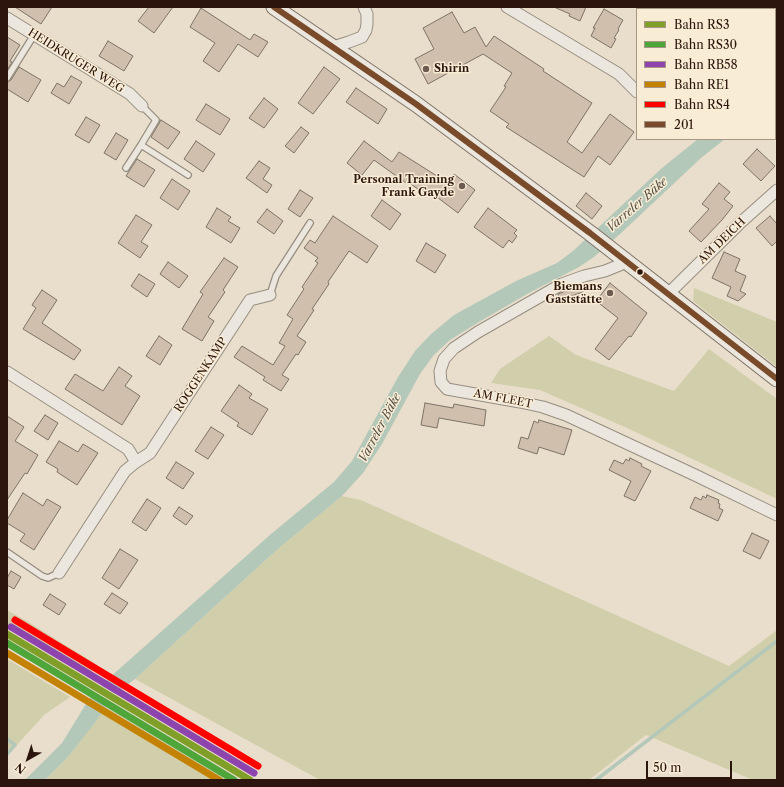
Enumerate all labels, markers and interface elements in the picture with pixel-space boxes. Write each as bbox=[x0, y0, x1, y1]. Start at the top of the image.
legend bbox=[636, 8, 776, 140]
text: Bahn RS3 bbox=[674, 17, 730, 32]
street label: HEIDKRUGER WEG bbox=[26, 26, 126, 96]
text: Bahn RS30 bbox=[674, 37, 737, 52]
text: Bahn RB58 bbox=[674, 57, 738, 72]
place label: Shirin bbox=[434, 62, 469, 76]
marker: Shirin bbox=[421, 64, 431, 74]
text: Bahn RE1 bbox=[674, 77, 729, 92]
text: Bahn RS4 bbox=[674, 97, 730, 112]
text: 201 bbox=[674, 117, 694, 132]
place label: Personal Training Frank Gayde bbox=[353, 173, 454, 199]
water label: Varreler Bäke bbox=[604, 175, 670, 235]
marker: Personal Training Frank Gayde bbox=[457, 181, 467, 191]
street label: AM DEICH bbox=[696, 215, 748, 267]
unlabelled marker bbox=[635, 267, 645, 277]
place label: Biemans Gaststätte bbox=[546, 280, 602, 306]
marker: Biemans Gaststätte bbox=[605, 288, 615, 298]
street label: ROGGENKAMP bbox=[172, 335, 230, 415]
street label: AM FLEET bbox=[472, 387, 534, 411]
water label: Varreler Bäke bbox=[356, 391, 404, 465]
north arrow bbox=[8, 739, 48, 779]
scale bar bbox=[648, 753, 734, 779]
text: N bbox=[12, 760, 29, 777]
text: 50 m bbox=[653, 760, 682, 775]

